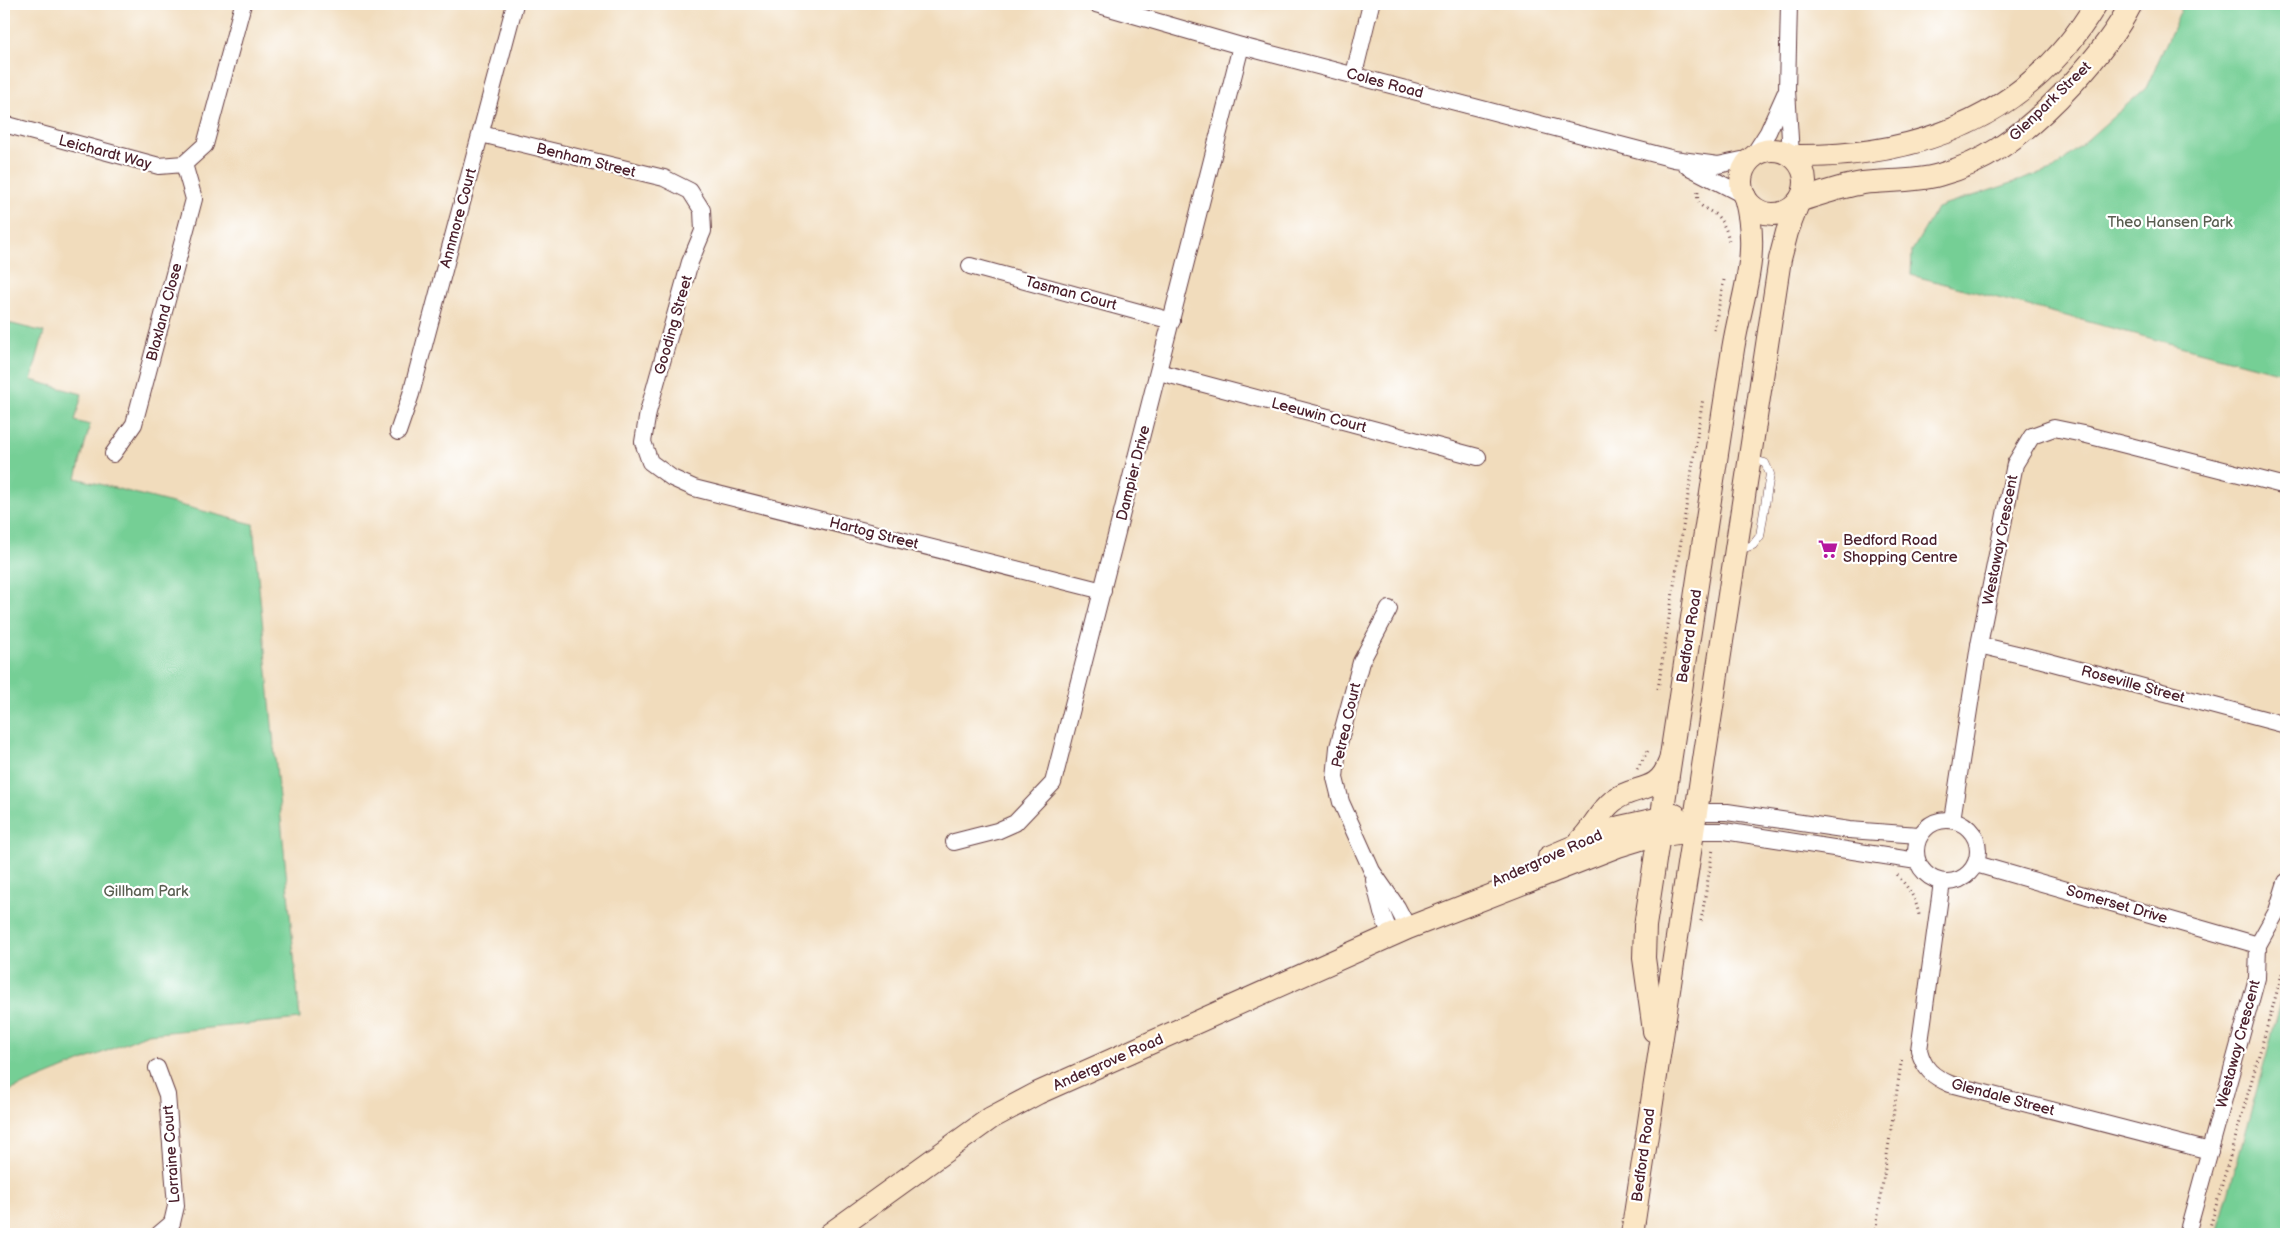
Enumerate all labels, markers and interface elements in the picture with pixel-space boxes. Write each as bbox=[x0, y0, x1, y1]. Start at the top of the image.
street label: Glenpark Street bbox=[2005, 57, 2096, 145]
street label: Coles Road bbox=[1344, 64, 1426, 103]
street label: Leichardt Way bbox=[56, 131, 154, 174]
street label: Benham Street bbox=[534, 139, 638, 182]
street label: Annmore Court bbox=[436, 166, 481, 270]
park label: Theo Hansen Park bbox=[2107, 213, 2233, 232]
street label: Blaxland Close bbox=[142, 261, 187, 363]
street label: Tasman Court bbox=[1023, 272, 1119, 315]
street label: Gooding Street bbox=[650, 273, 697, 377]
street label: Leeuwin Court bbox=[1269, 394, 1369, 437]
street label: Dampier Drive bbox=[1112, 423, 1155, 523]
street label: Westaway Crescent bbox=[1979, 473, 2022, 607]
street label: Hartog Street bbox=[827, 513, 921, 554]
place label: Bedford Road Shopping Centre bbox=[1843, 531, 1958, 567]
supermarket icon: Bedford Road Shopping Centre bbox=[1817, 538, 1839, 560]
street label: Bedford Road bbox=[1673, 588, 1706, 684]
street label: Roseville Street bbox=[2079, 662, 2187, 708]
street label: Petrea Court bbox=[1328, 680, 1366, 769]
street label: Andergrove Road bbox=[1489, 826, 1605, 891]
street label: Somerset Drive bbox=[2064, 881, 2170, 928]
park label: Gillham Park bbox=[104, 882, 189, 901]
street label: Westaway Crescent bbox=[2212, 977, 2265, 1110]
street label: Andergrove Road bbox=[1050, 1030, 1166, 1095]
street label: Glendale Street bbox=[1949, 1075, 2057, 1120]
street label: Lorraine Court bbox=[159, 1104, 184, 1204]
street label: Bedford Road bbox=[1628, 1107, 1659, 1203]

